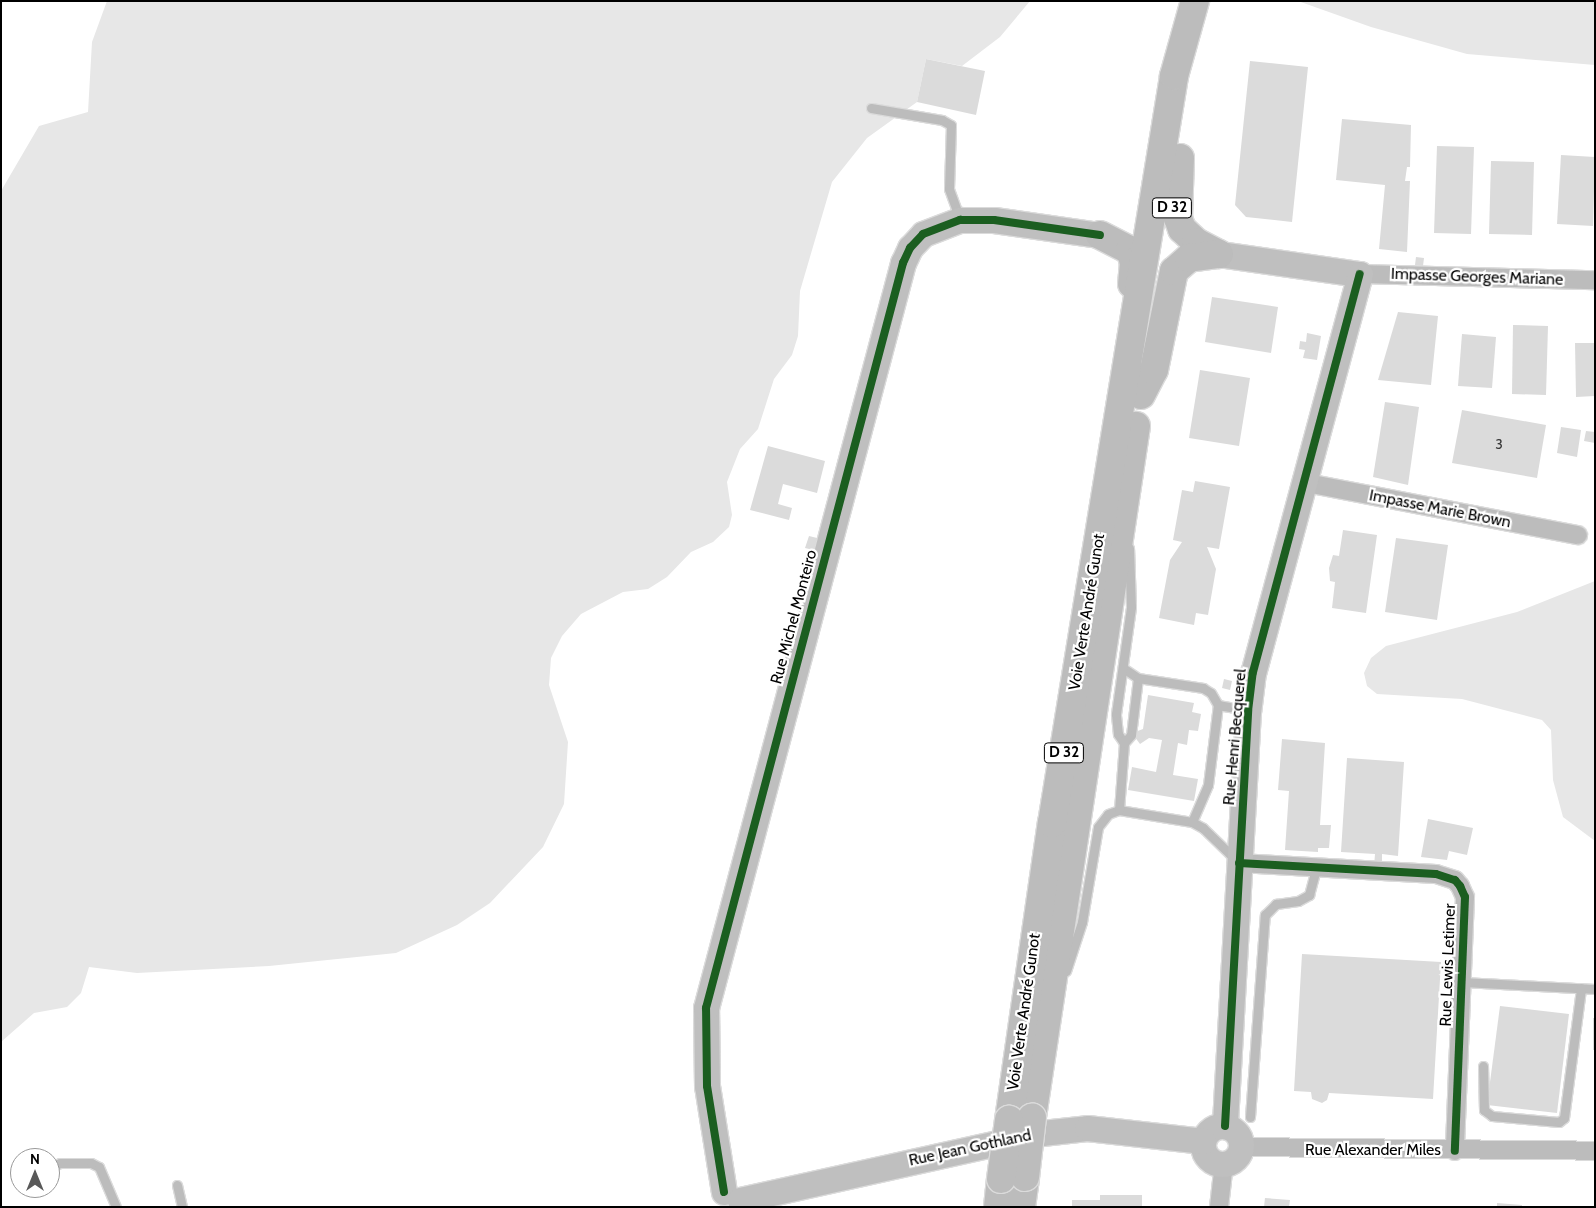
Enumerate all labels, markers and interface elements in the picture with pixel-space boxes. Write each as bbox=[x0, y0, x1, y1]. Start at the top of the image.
road number: D 32 bbox=[1151, 196, 1193, 220]
street label: Impasse Georges Mariane bbox=[1390, 264, 1564, 290]
house number: 3 bbox=[1495, 436, 1503, 452]
street label: Impasse Marie Brown bbox=[1367, 486, 1513, 532]
street label: Voie Verte André Gunot bbox=[1065, 532, 1109, 692]
street label: Rue Michel Monteiro bbox=[767, 548, 821, 686]
street label: Rue Henri Becquerel bbox=[1219, 668, 1251, 806]
road number: D 32 bbox=[1043, 740, 1085, 766]
street label: Rue Lewis Letimer bbox=[1436, 903, 1460, 1027]
street label: Voie Verte André Gunot bbox=[1003, 932, 1045, 1092]
street label: Rue Jean Gothland bbox=[907, 1126, 1033, 1170]
street label: Rue Alexander Miles bbox=[1305, 1140, 1441, 1160]
north arrow bbox=[10, 1148, 60, 1198]
text: N bbox=[30, 1150, 40, 1168]

